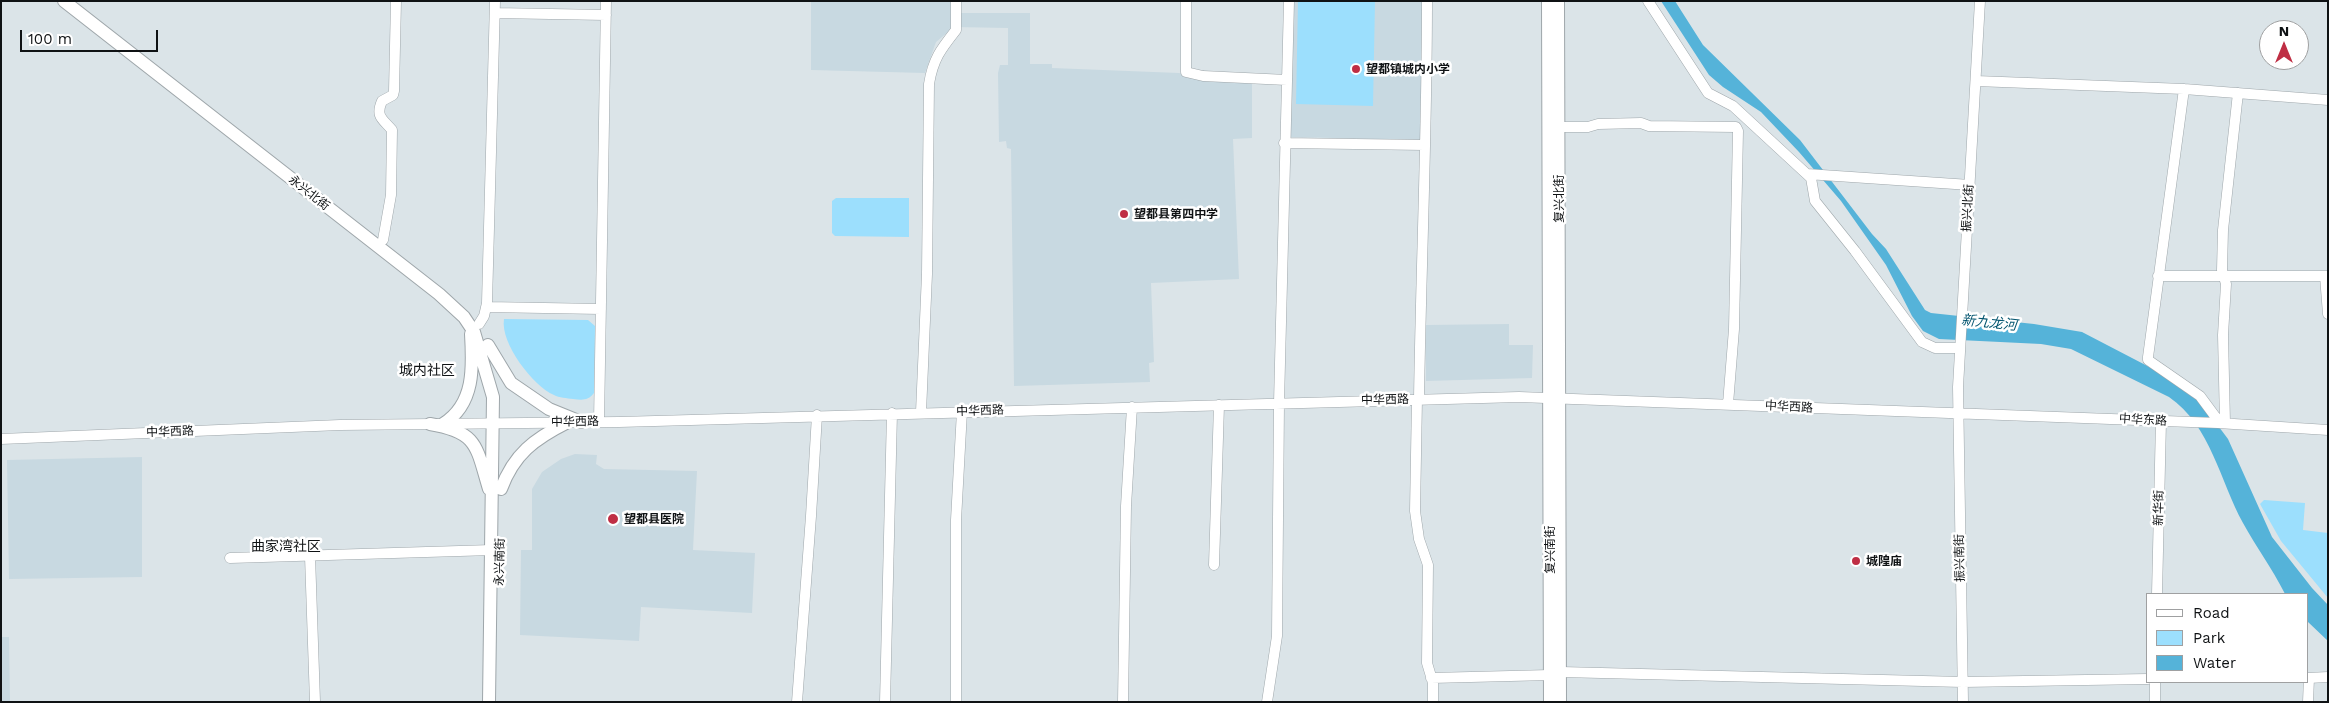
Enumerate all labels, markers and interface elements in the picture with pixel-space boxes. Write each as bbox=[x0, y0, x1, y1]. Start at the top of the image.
scale bar bbox=[22, 20, 160, 52]
north arrow bbox=[2259, 20, 2309, 70]
text: N bbox=[2279, 23, 2289, 39]
text: 100 m bbox=[28, 30, 72, 48]
place label: 望都镇城内小学 bbox=[1366, 62, 1450, 76]
marker: 望都镇城内小学 bbox=[1350, 63, 1362, 75]
street label: 永兴北街 bbox=[286, 173, 332, 213]
street label: 复兴北街 bbox=[1552, 175, 1566, 223]
street label: 振兴北街 bbox=[1960, 184, 1976, 232]
place label: 望都县第四中学 bbox=[1134, 207, 1218, 221]
marker: 望都县第四中学 bbox=[1118, 208, 1130, 220]
water label: 新九龙河 bbox=[1960, 312, 2018, 334]
district label: 城内社区 bbox=[399, 363, 455, 379]
street label: 中华西路 bbox=[1361, 392, 1409, 408]
street label: 中华西路 bbox=[1765, 399, 1813, 415]
street label: 中华西路 bbox=[956, 403, 1004, 419]
street label: 中华东路 bbox=[2119, 412, 2167, 428]
street label: 中华西路 bbox=[551, 414, 599, 430]
street label: 中华西路 bbox=[146, 424, 194, 440]
street label: 新华街 bbox=[2151, 490, 2167, 526]
marker: 望都县医院 bbox=[606, 512, 620, 526]
place label: 望都县医院 bbox=[624, 512, 684, 526]
street label: 复兴南街 bbox=[1543, 526, 1557, 574]
street label: 振兴南街 bbox=[1952, 534, 1968, 582]
street label: 永兴南街 bbox=[492, 538, 508, 586]
district label: 曲家湾社区 bbox=[251, 539, 321, 555]
place label: 城隍庙 bbox=[1866, 554, 1902, 568]
marker: 城隍庙 bbox=[1850, 555, 1862, 567]
legend bbox=[2146, 593, 2309, 683]
text: Road bbox=[2193, 604, 2230, 622]
text: Park bbox=[2193, 629, 2225, 647]
text: Water bbox=[2193, 654, 2236, 672]

